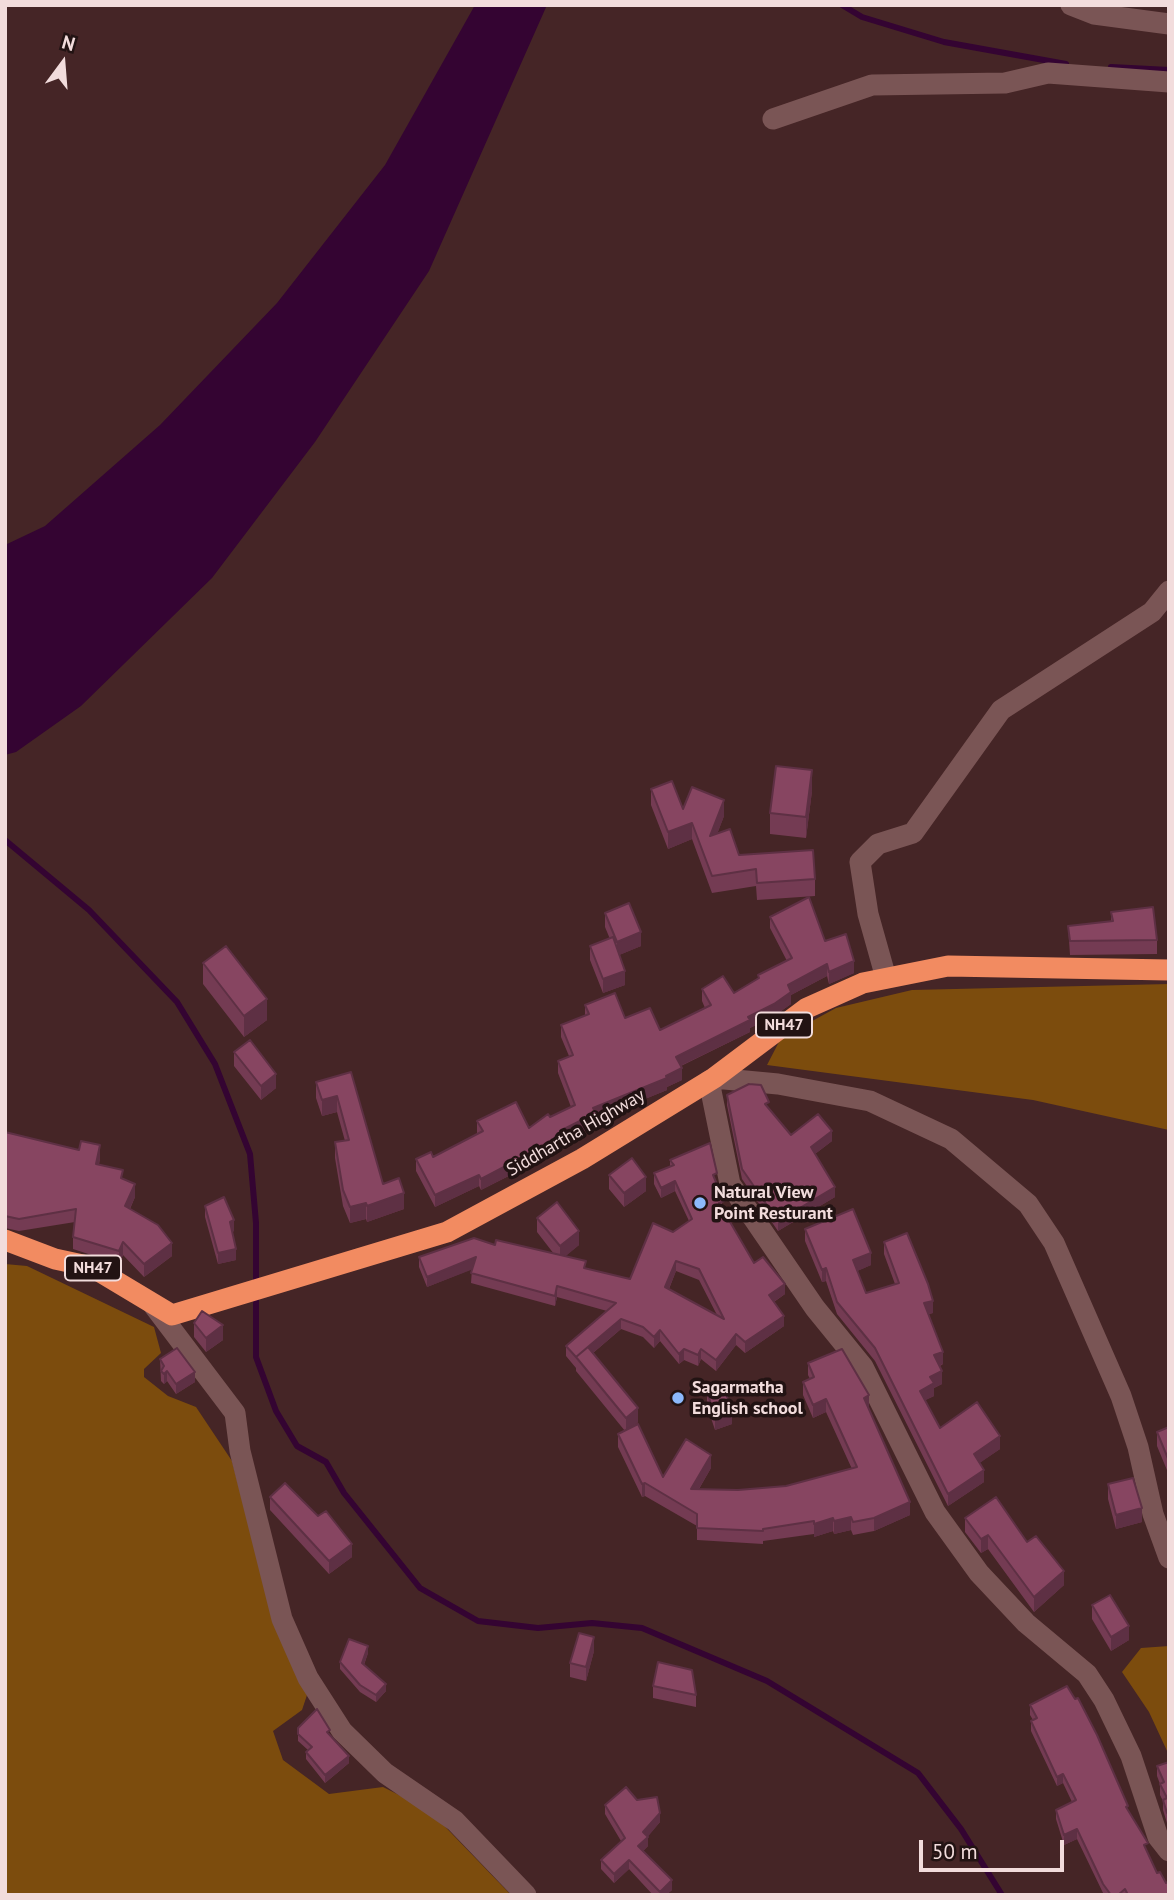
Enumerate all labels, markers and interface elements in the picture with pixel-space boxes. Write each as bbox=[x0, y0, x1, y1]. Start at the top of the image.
north arrow bbox=[28, 28, 98, 98]
text: N bbox=[59, 30, 78, 56]
road number: NH47 bbox=[756, 1012, 812, 1037]
street label: Siddhartha Highway bbox=[503, 1085, 649, 1181]
place label: Natural View Point Resturant bbox=[714, 1182, 833, 1224]
marker: Natural View Point Resturant bbox=[692, 1195, 708, 1211]
road number: NH47 bbox=[65, 1256, 121, 1280]
place label: Sagarmatha English school bbox=[692, 1377, 803, 1420]
marker: Sagarmatha English school bbox=[670, 1390, 686, 1406]
scale bar bbox=[922, 1826, 1067, 1870]
text: 50 m bbox=[932, 1838, 978, 1865]

